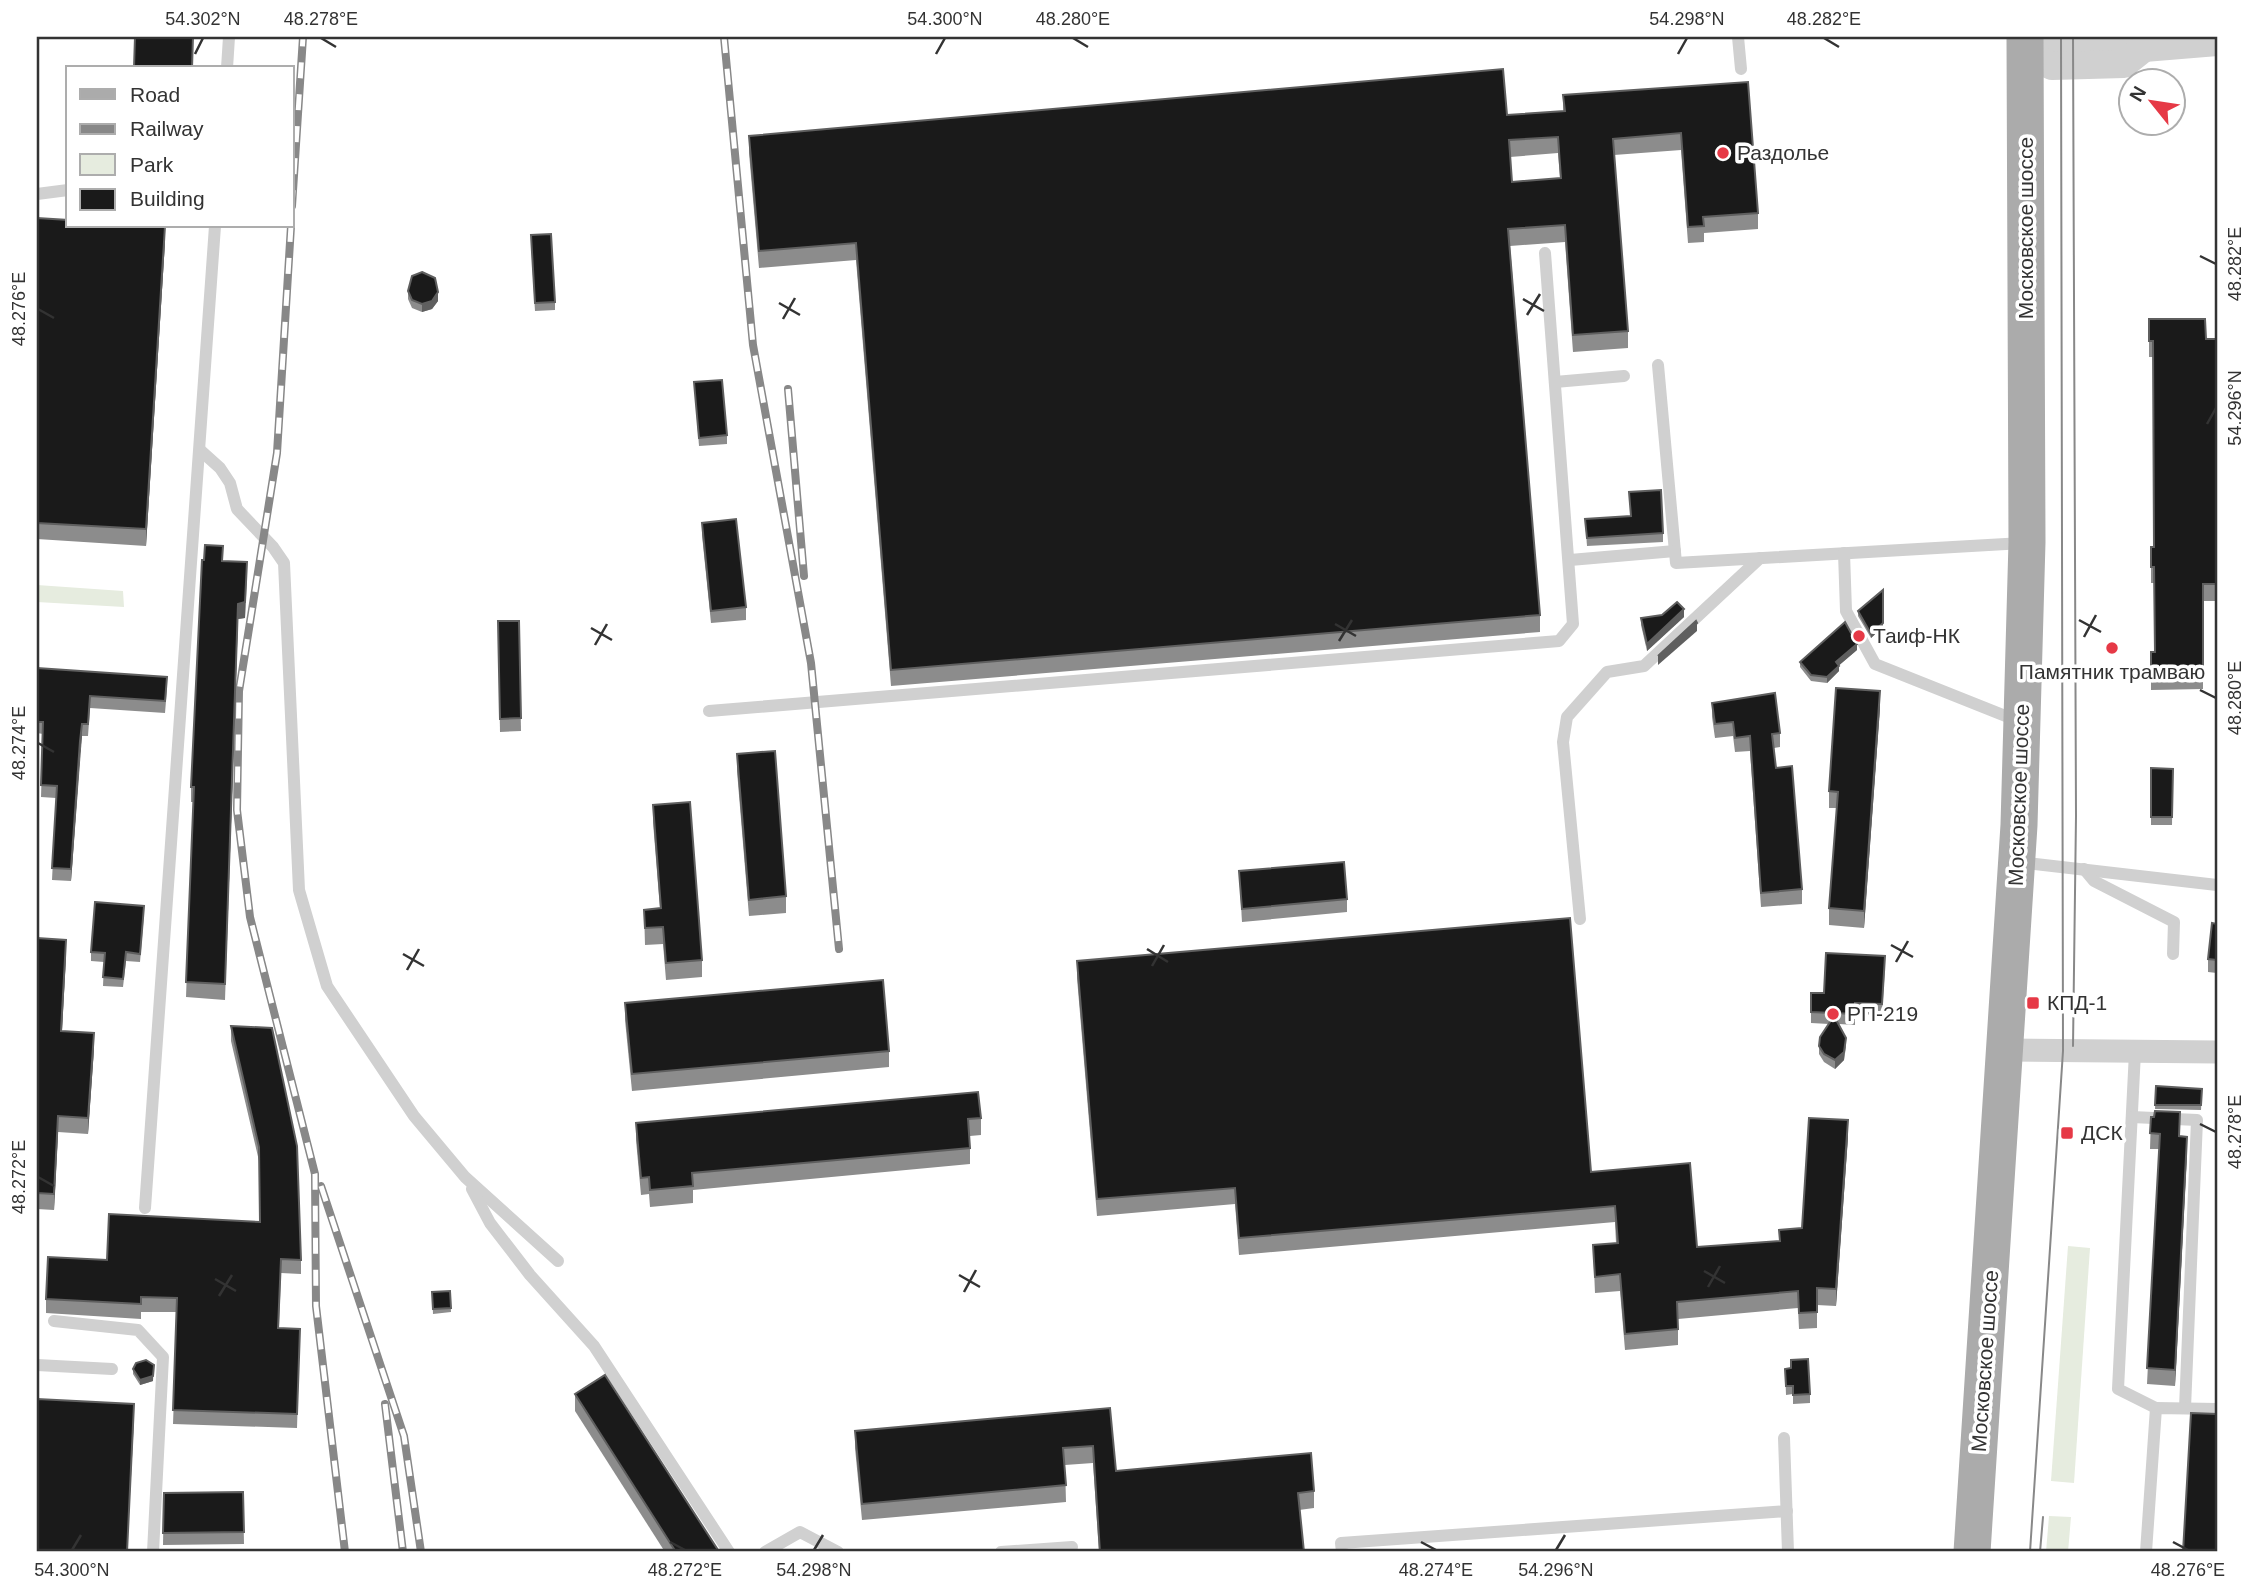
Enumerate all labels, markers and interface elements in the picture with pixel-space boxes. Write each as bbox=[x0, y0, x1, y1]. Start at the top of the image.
text: 54.302°N bbox=[165, 9, 241, 29]
text: 48.278°E bbox=[284, 9, 358, 29]
text: 54.300°N bbox=[907, 9, 983, 29]
text: 48.280°E bbox=[1036, 9, 1110, 29]
text: 54.298°N bbox=[1649, 9, 1725, 29]
text: 48.282°E bbox=[1787, 9, 1861, 29]
legend bbox=[66, 66, 294, 228]
north arrow bbox=[2118, 66, 2188, 136]
text: Road bbox=[130, 83, 180, 106]
text: N bbox=[2125, 83, 2150, 105]
text: Railway bbox=[130, 117, 204, 140]
street label: Московское шоссе bbox=[2014, 137, 2037, 319]
place label: Раздолье bbox=[1737, 141, 1829, 164]
marker: Раздолье bbox=[1715, 145, 1731, 161]
text: Park bbox=[130, 153, 174, 176]
text: Building bbox=[130, 187, 205, 210]
text: 48.282°E bbox=[2225, 227, 2245, 301]
text: 48.276°E bbox=[9, 272, 29, 346]
text: 54.296°N bbox=[2225, 370, 2245, 446]
place label: Таиф-НК bbox=[1873, 624, 1961, 647]
marker: Таиф-НК bbox=[1851, 628, 1867, 644]
marker: Памятник трамваю bbox=[2104, 640, 2120, 656]
place label: Памятник трамваю bbox=[2019, 660, 2205, 683]
text: 48.280°E bbox=[2225, 661, 2245, 735]
street label: Московское шоссе bbox=[2004, 704, 2033, 886]
text: 48.274°E bbox=[9, 706, 29, 780]
place label: КПД-1 bbox=[2047, 991, 2107, 1014]
marker: КПД-1 bbox=[2025, 995, 2041, 1011]
place label: РП-219 bbox=[1847, 1002, 1918, 1025]
marker: РП-219 bbox=[1825, 1006, 1841, 1022]
text: 48.278°E bbox=[2225, 1095, 2245, 1169]
place label: ДСК bbox=[2081, 1121, 2123, 1144]
marker: ДСК bbox=[2059, 1125, 2075, 1141]
text: 48.272°E bbox=[9, 1140, 29, 1214]
street label: Московское шоссе bbox=[1967, 1269, 2002, 1453]
text: 54.300°N bbox=[34, 1560, 110, 1580]
text: 48.272°E bbox=[648, 1560, 722, 1580]
text: 54.298°N bbox=[776, 1560, 852, 1580]
text: 48.274°E bbox=[1399, 1560, 1473, 1580]
text: 54.296°N bbox=[1518, 1560, 1594, 1580]
text: 48.276°E bbox=[2151, 1560, 2225, 1580]

